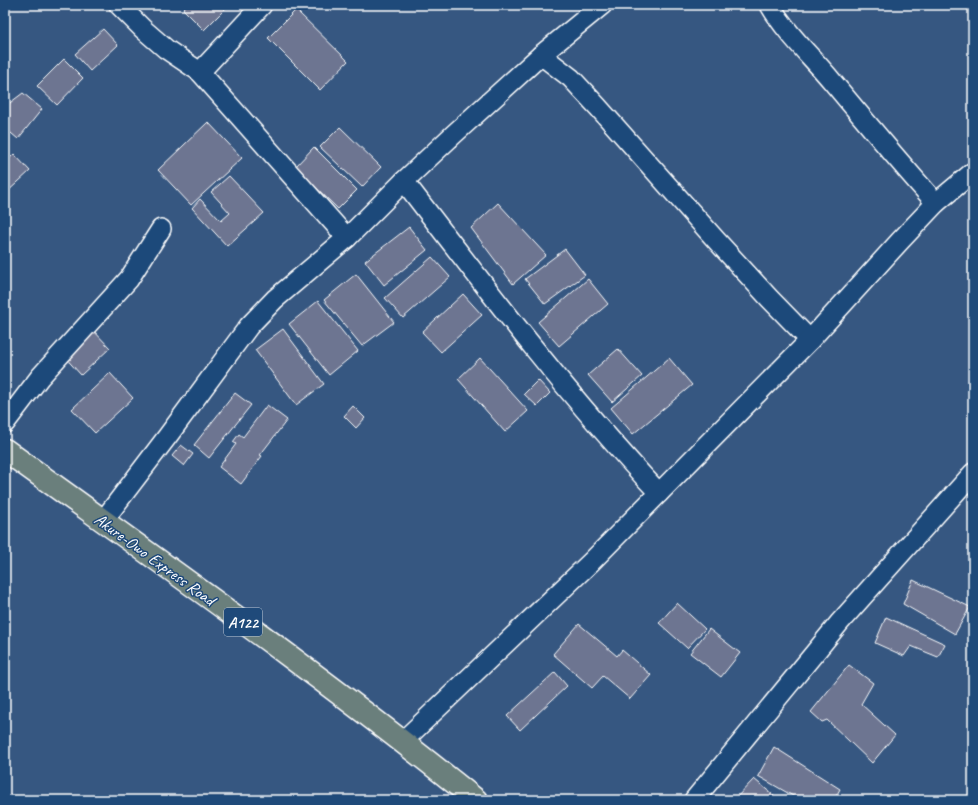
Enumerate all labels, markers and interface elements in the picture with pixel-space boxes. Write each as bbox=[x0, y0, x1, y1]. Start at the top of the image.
street label: Akure-Owo Express Road bbox=[90, 509, 221, 611]
road number: A122 bbox=[224, 608, 262, 636]

